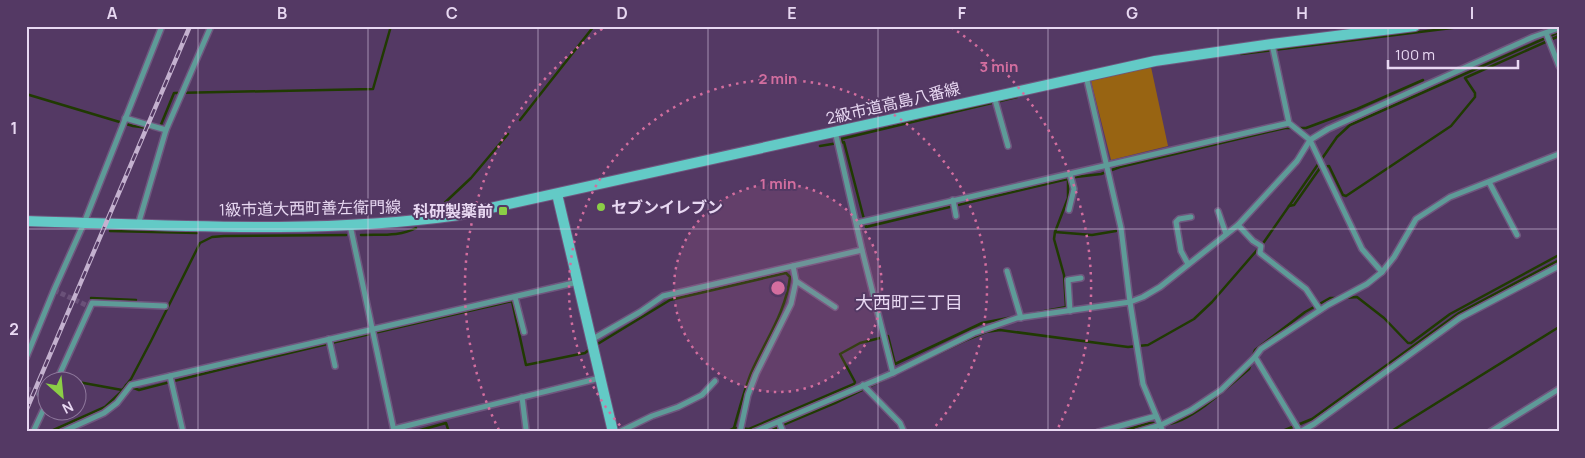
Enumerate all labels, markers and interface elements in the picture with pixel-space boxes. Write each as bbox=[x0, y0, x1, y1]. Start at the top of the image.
text: A bbox=[107, 2, 118, 24]
text: B bbox=[277, 2, 287, 24]
text: C bbox=[446, 2, 458, 24]
text: D bbox=[616, 2, 628, 24]
text: E bbox=[787, 2, 797, 24]
text: F bbox=[958, 2, 967, 24]
text: G bbox=[1126, 2, 1138, 24]
text: H bbox=[1296, 2, 1308, 24]
text: I bbox=[1470, 2, 1474, 24]
scale bar bbox=[1388, 38, 1518, 70]
text: 100 m bbox=[1395, 44, 1435, 65]
text: 3 min bbox=[980, 56, 1018, 77]
text: 2 min bbox=[758, 68, 798, 89]
street label: 2級市道高島八番線 bbox=[824, 77, 962, 129]
text: 1 bbox=[10, 117, 18, 139]
text: 1 min bbox=[760, 173, 796, 194]
street label: 1級市道大西町善左衛門線 bbox=[219, 195, 401, 221]
place label: セブンイレブン bbox=[611, 196, 723, 218]
place label: 科研製薬前 bbox=[413, 200, 493, 222]
marker: セブンイレブン bbox=[595, 201, 607, 213]
marker: 科研製薬前 bbox=[497, 205, 509, 217]
centre of rings bbox=[769, 279, 787, 297]
district label: 大西町三丁目 bbox=[855, 290, 963, 314]
text: 2 bbox=[9, 318, 19, 340]
north arrow bbox=[38, 370, 88, 420]
text: N bbox=[59, 397, 77, 419]

